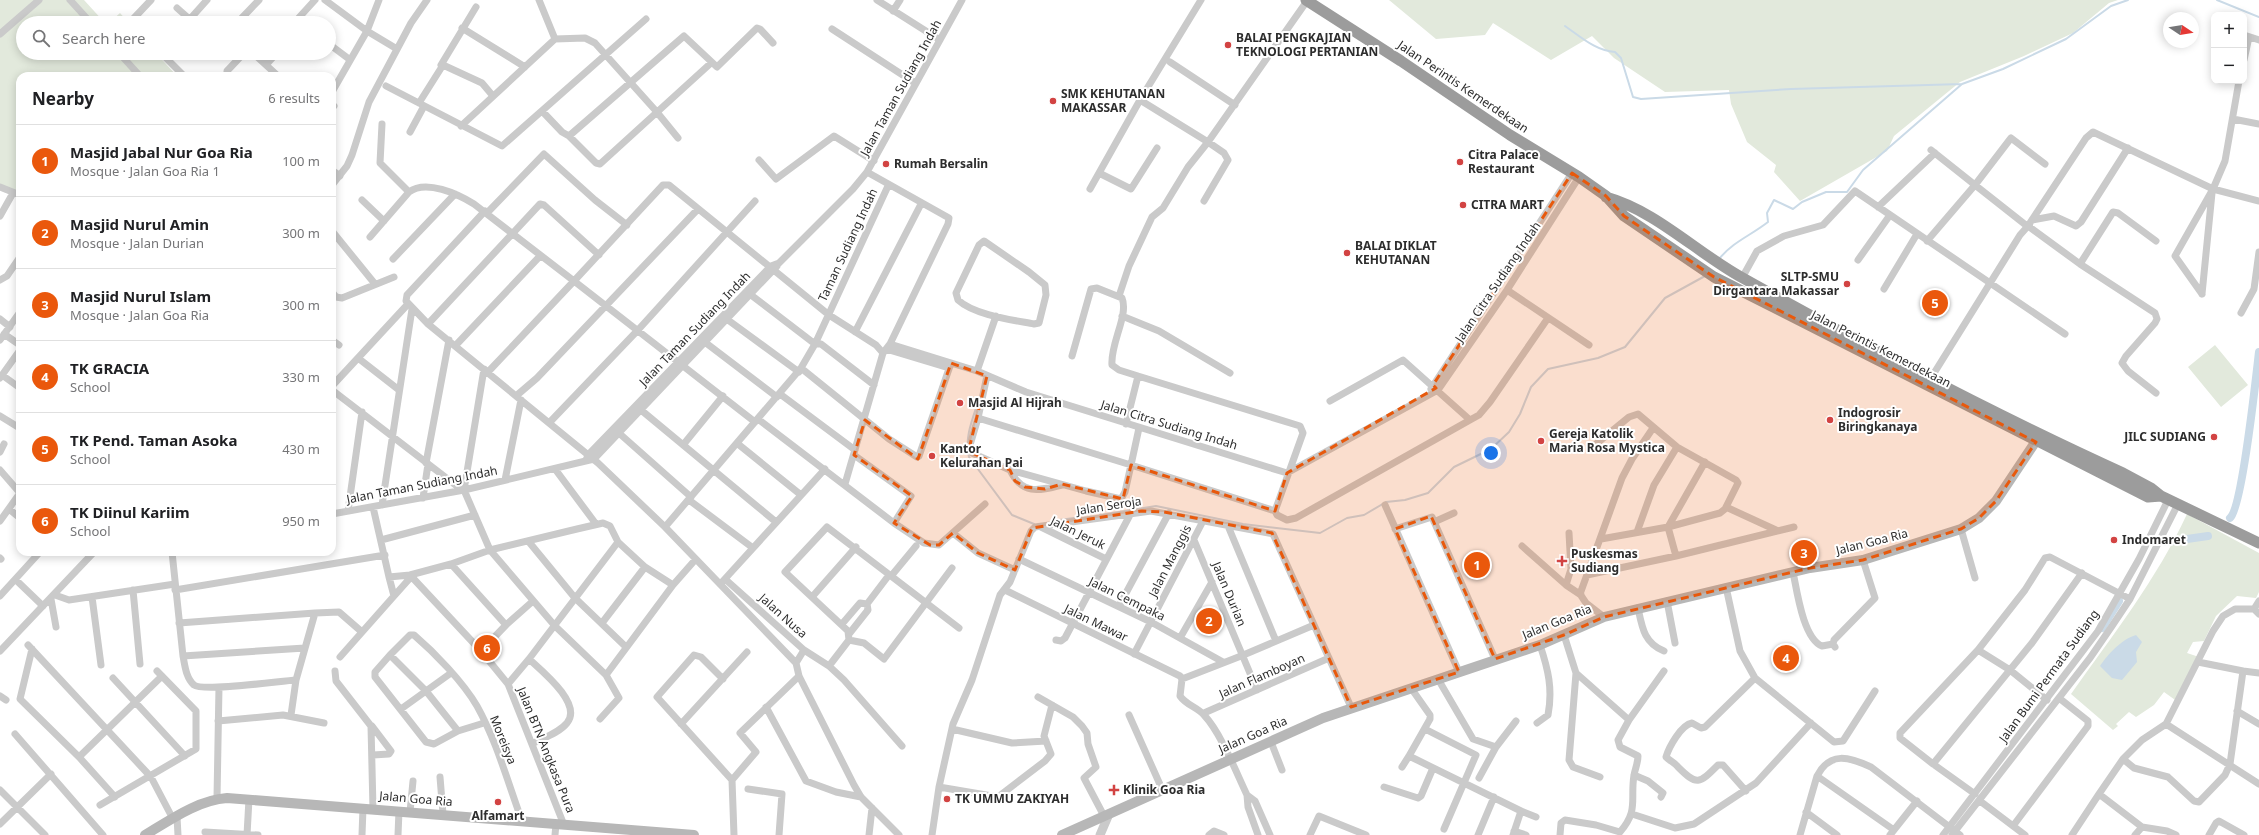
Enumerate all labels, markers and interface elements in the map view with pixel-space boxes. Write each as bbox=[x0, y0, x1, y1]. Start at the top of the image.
north arrow bbox=[2163, 12, 2199, 48]
map controls bbox=[2211, 12, 2247, 84]
button: + bbox=[2211, 12, 2247, 48]
search box bbox=[16, 16, 336, 60]
street label: Jalan Taman Sudiang Indah bbox=[855, 17, 945, 160]
icon: search bbox=[30, 27, 52, 49]
text: Search here bbox=[62, 28, 145, 48]
place label: BALAI PENGKAJIAN TEKNOLOGI PERTANIAN bbox=[1236, 29, 1378, 60]
street label: Jalan Perintis Kemerdekaan bbox=[1394, 36, 1532, 137]
marker: BALAI PENGKAJIAN TEKNOLOGI PERTANIAN bbox=[1223, 40, 1233, 50]
button: − bbox=[2211, 48, 2247, 84]
place label: SMK KEHUTANAN MAKASSAR bbox=[1061, 85, 1165, 116]
text: Nearby bbox=[32, 87, 94, 110]
text: 6 results bbox=[268, 89, 320, 107]
marker: SMK KEHUTANAN MAKASSAR bbox=[1048, 96, 1058, 106]
text: Masjid Jabal Nur Goa Ria bbox=[70, 142, 253, 162]
place label: Citra Palace Restaurant bbox=[1468, 146, 1539, 177]
text: 1 bbox=[41, 152, 49, 170]
text: 100 m bbox=[282, 152, 320, 170]
place label: Rumah Bersalin bbox=[894, 155, 988, 172]
marker: Citra Palace Restaurant bbox=[1455, 157, 1465, 167]
marker: Rumah Bersalin bbox=[881, 159, 891, 169]
text: Mosque · Jalan Goa Ria 1 bbox=[70, 162, 220, 180]
street label: Taman Sudiang Indah bbox=[814, 185, 881, 304]
place label: CITRA MART bbox=[1471, 196, 1544, 213]
marker: CITRA MART bbox=[1458, 200, 1468, 210]
text: Masjid Nurul Amin bbox=[70, 214, 209, 234]
street label: Jalan Citra Sudiang Indah bbox=[1450, 218, 1544, 346]
text: 2 bbox=[41, 224, 49, 242]
text: 300 m bbox=[282, 224, 320, 242]
text: Mosque · Jalan Durian bbox=[70, 234, 204, 252]
place label: BALAI DIKLAT KEHUTANAN bbox=[1355, 237, 1437, 268]
marker: BALAI DIKLAT KEHUTANAN bbox=[1342, 248, 1352, 258]
street label: Jalan Taman Sudiang Indah bbox=[635, 268, 754, 390]
place label: SLTP-SMU Dirgantara Makassar bbox=[1713, 268, 1840, 299]
marker: SLTP-SMU Dirgantara Makassar bbox=[1842, 279, 1852, 289]
text: Masjid Nurul Islam bbox=[70, 286, 211, 306]
pin: 5 bbox=[1922, 288, 1948, 318]
text: 3 bbox=[41, 296, 49, 314]
text: 300 m bbox=[282, 296, 320, 314]
street label: Jalan Perintis Kemerdekaan bbox=[1808, 305, 1954, 391]
text: Mosque · Jalan Goa Ria bbox=[70, 306, 209, 324]
text: TK GRACIA bbox=[70, 358, 149, 378]
text: 4 bbox=[41, 368, 49, 386]
text: 330 m bbox=[282, 368, 320, 386]
text: School bbox=[70, 378, 111, 396]
place label: Masjid Al Hijrah bbox=[968, 394, 1062, 411]
street label: Jalan Citra Sudiang Indah bbox=[1098, 395, 1240, 453]
marker: Masjid Al Hijrah bbox=[955, 398, 965, 408]
place label: Indogrosir Biringkanaya bbox=[1838, 404, 1918, 435]
marker: Indogrosir Biringkanaya bbox=[1825, 415, 1835, 425]
place label: Gereja Katolik Maria Rosa Mystica bbox=[1549, 425, 1665, 456]
place label: JILC SUDIANG bbox=[2123, 428, 2206, 445]
text: TK Pend. Taman Asoka bbox=[70, 430, 237, 450]
marker: JILC SUDIANG bbox=[2209, 432, 2219, 442]
marker: Gereja Katolik Maria Rosa Mystica bbox=[1536, 436, 1546, 446]
text: 5 bbox=[41, 440, 49, 458]
text: 430 m bbox=[282, 440, 320, 458]
place label: Kantor Kelurahan Pai bbox=[940, 440, 1023, 471]
your location bbox=[1481, 443, 1501, 463]
text: School bbox=[70, 450, 111, 468]
marker: Kantor Kelurahan Pai bbox=[927, 451, 937, 461]
street label: Jalan Taman Sudiang Indah bbox=[344, 462, 499, 508]
street label: Jalan Seroja bbox=[1074, 492, 1143, 519]
text: TK Diinul Kariim bbox=[70, 502, 190, 522]
street label: Jalan Jeruk bbox=[1047, 511, 1109, 553]
text: 6 bbox=[41, 512, 49, 530]
text: 950 m bbox=[282, 512, 320, 530]
street label: Jalan Manggis bbox=[1144, 521, 1195, 601]
text: School bbox=[70, 522, 111, 540]
street label: Jalan Goa Ria bbox=[1833, 524, 1910, 559]
place label: Indomaret bbox=[2122, 531, 2186, 548]
marker: Indomaret bbox=[2109, 535, 2119, 545]
pin: 3 bbox=[1791, 538, 1817, 568]
place label: Puskesmas Sudiang bbox=[1571, 545, 1638, 576]
pin: 1 bbox=[1464, 550, 1490, 580]
marker: Puskesmas Sudiang bbox=[1556, 555, 1568, 567]
street label: Jalan Durian bbox=[1208, 558, 1251, 629]
street label: Jalan Cempaka bbox=[1085, 572, 1168, 624]
street label: Jalan Nusa bbox=[755, 589, 811, 642]
street label: Jalan Mawar bbox=[1061, 599, 1131, 645]
street label: Jalan Goa Ria bbox=[1519, 600, 1594, 644]
pin: 2 bbox=[1196, 606, 1222, 636]
street label: Jalan Bumi Permata Sudiang bbox=[1994, 606, 2103, 746]
pin: 6 bbox=[474, 633, 500, 663]
pin: 4 bbox=[1773, 643, 1799, 673]
street label: Jalan Flamboyan bbox=[1215, 649, 1307, 702]
street label: Jalan BTN Angkasa Pura bbox=[513, 683, 580, 815]
street label: Jalan Goa Ria bbox=[1215, 712, 1290, 758]
street label: Moreisya bbox=[486, 713, 521, 767]
place label: Klinik Goa Ria bbox=[1123, 781, 1205, 798]
marker: Klinik Goa Ria bbox=[1108, 784, 1120, 796]
street label: Jalan Goa Ria bbox=[378, 787, 453, 810]
place label: TK UMMU ZAKIYAH bbox=[955, 790, 1069, 807]
marker: TK UMMU ZAKIYAH bbox=[942, 794, 952, 804]
marker: Alfamart bbox=[493, 797, 503, 807]
place label: Alfamart bbox=[471, 807, 525, 824]

